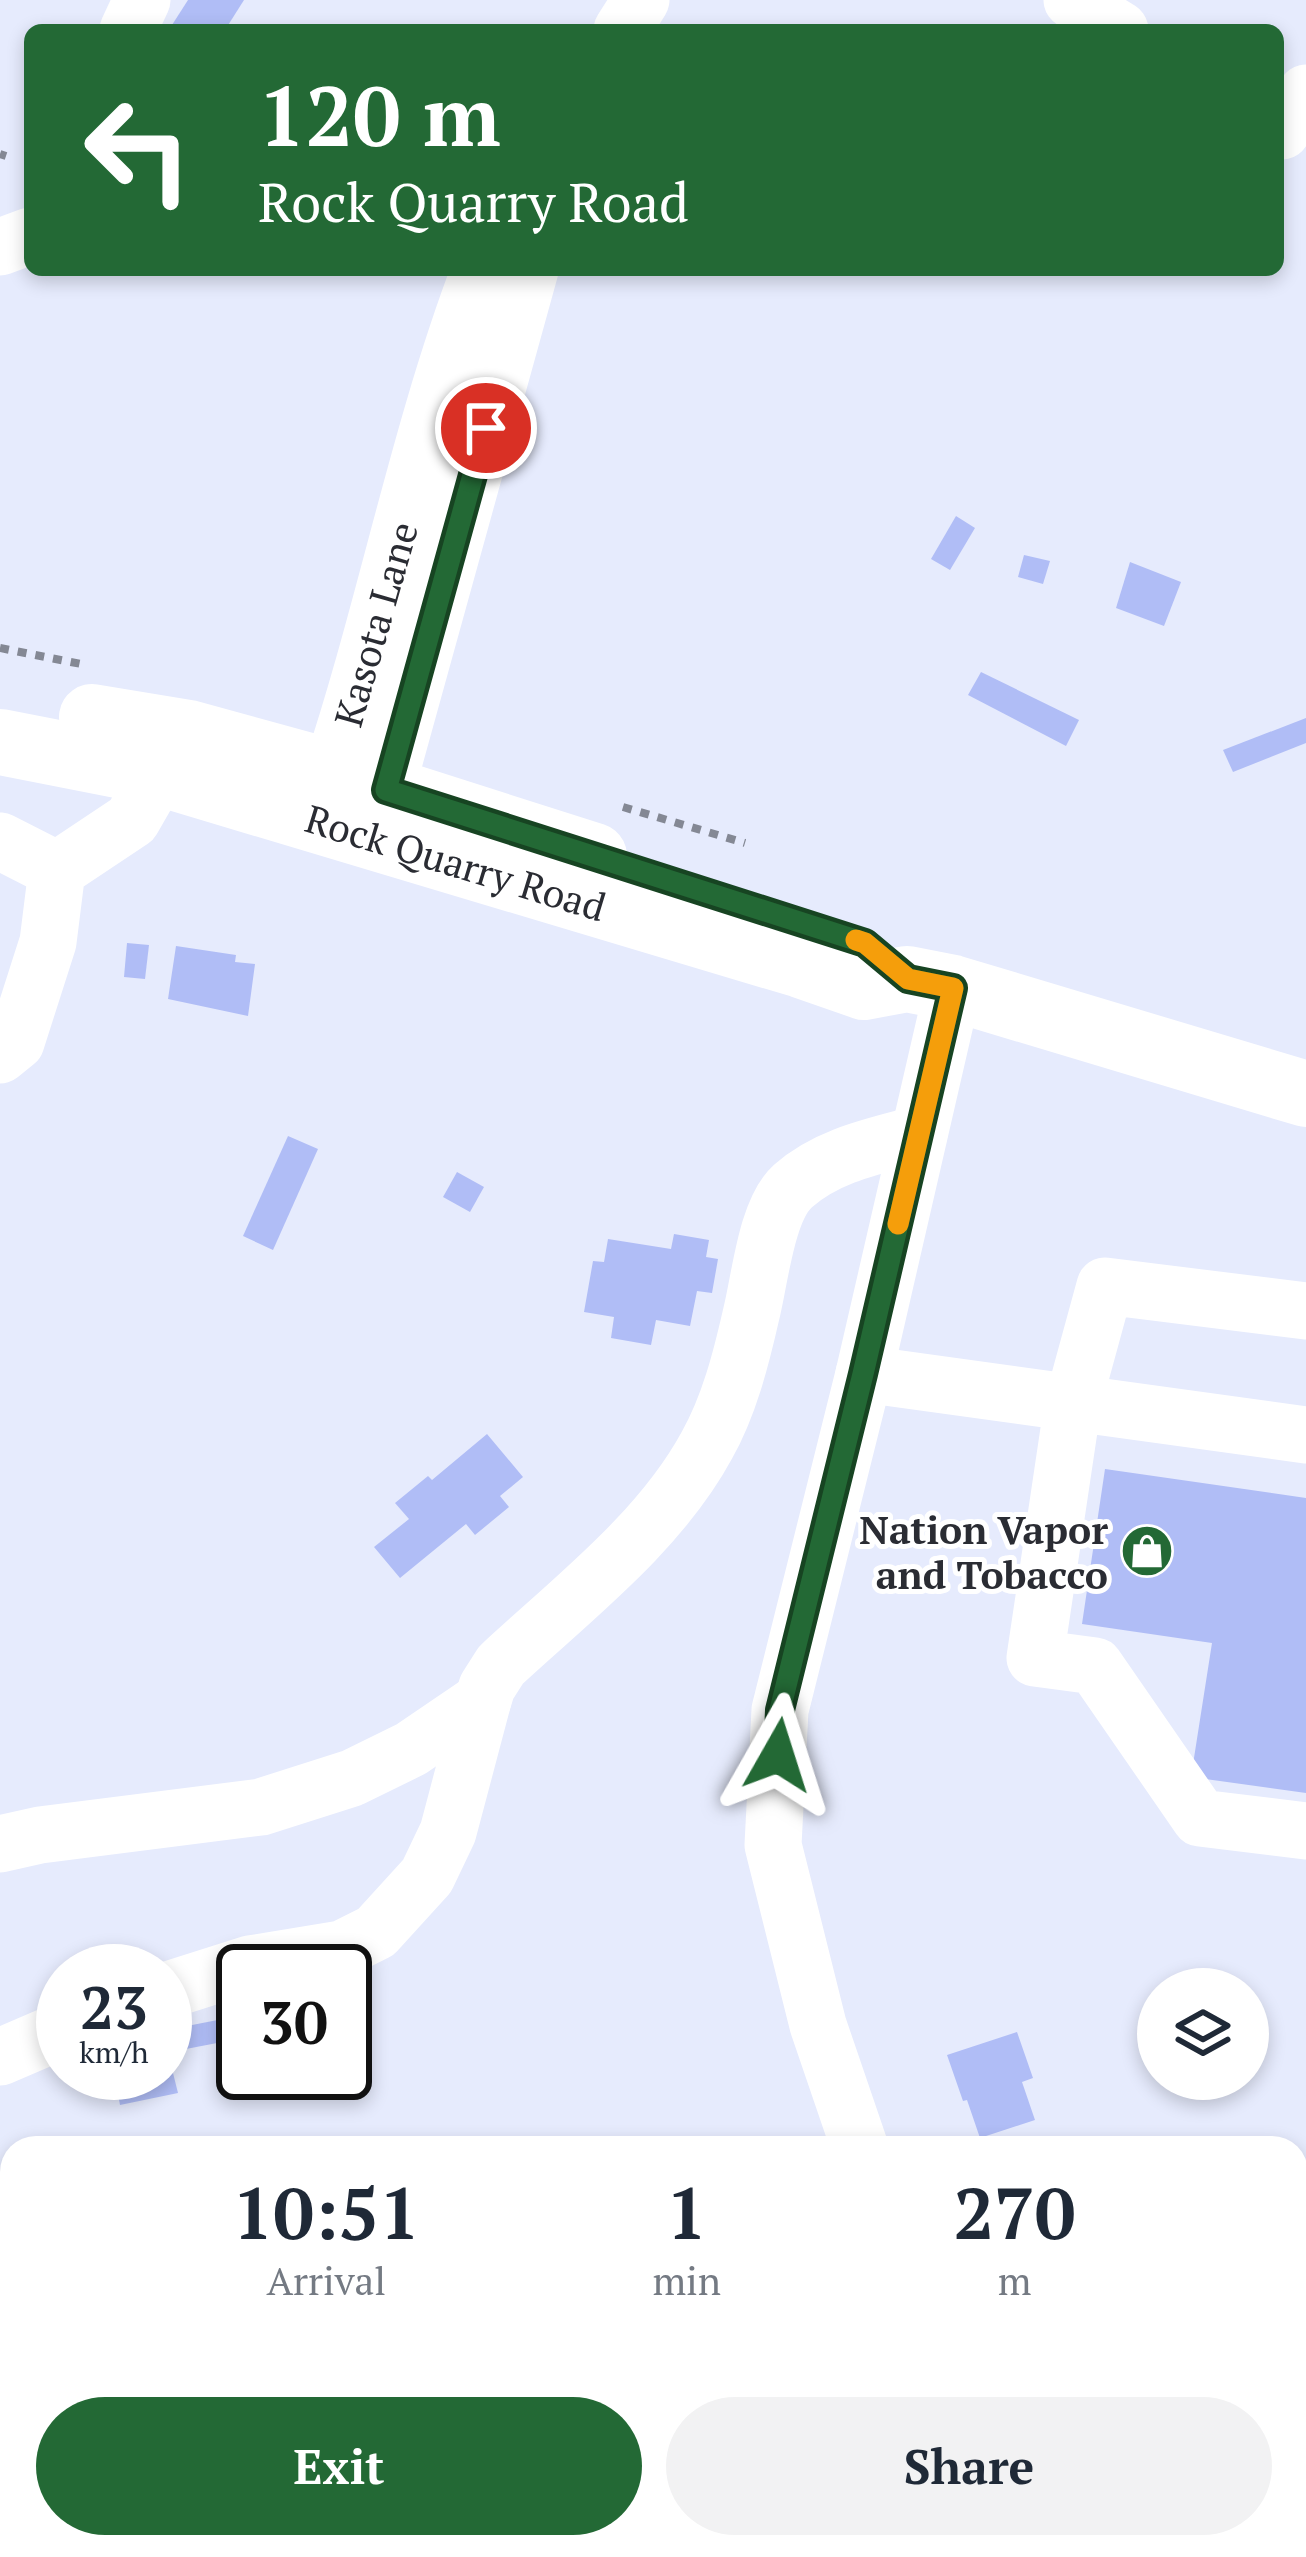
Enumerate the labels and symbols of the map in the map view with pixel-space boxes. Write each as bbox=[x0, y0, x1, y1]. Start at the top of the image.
pin bbox=[435, 377, 537, 479]
street label: Kasota Lane bbox=[321, 516, 429, 732]
street label: Rock Quarry Road bbox=[300, 792, 612, 932]
place label: Nation Vapor and Tobacco bbox=[859, 1503, 1108, 1600]
shop icon: Nation Vapor and Tobacco bbox=[1119, 1523, 1175, 1579]
position arrow bbox=[715, 1692, 841, 1818]
speed limit sign: 30 bbox=[216, 1944, 372, 2100]

